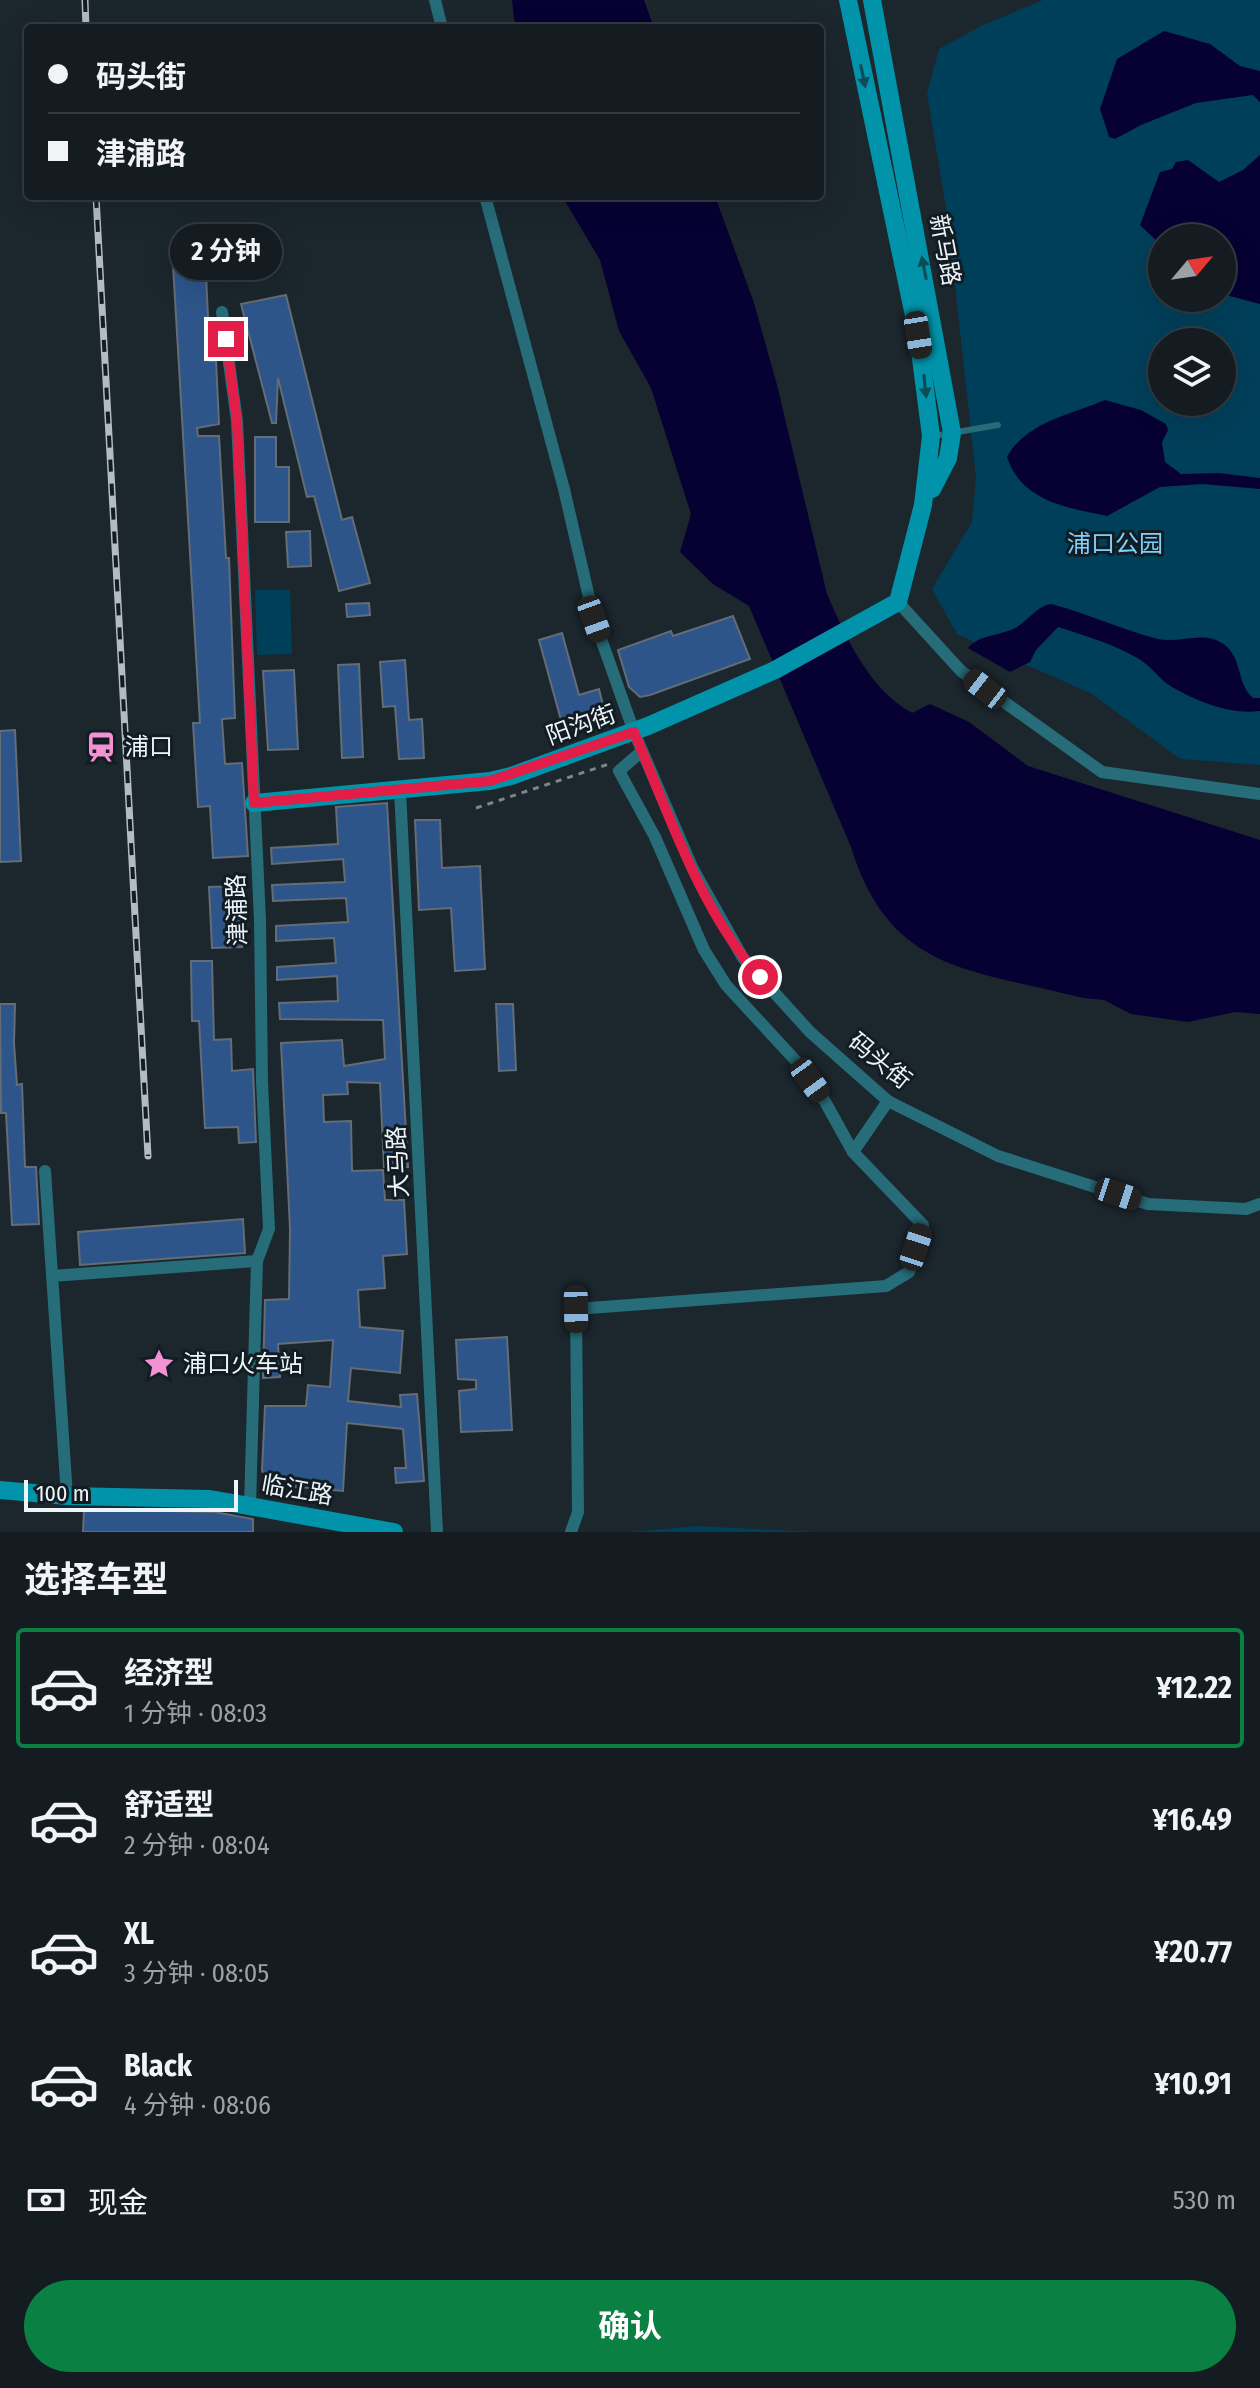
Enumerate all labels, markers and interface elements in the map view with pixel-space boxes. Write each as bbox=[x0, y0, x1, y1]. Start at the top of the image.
text: 码头街 bbox=[96, 59, 186, 95]
one-way arrow bbox=[858, 64, 870, 89]
text: 津浦路 bbox=[96, 136, 186, 172]
street label: 新马路 bbox=[924, 212, 966, 288]
callout: 2 分钟 bbox=[170, 223, 282, 279]
north arrow bbox=[1148, 224, 1236, 312]
map controls bbox=[1148, 224, 1236, 416]
text: 2 分钟 bbox=[191, 236, 261, 267]
one-way arrow bbox=[917, 256, 929, 281]
car bbox=[902, 309, 934, 361]
route end bbox=[208, 321, 244, 357]
button: layers bbox=[1148, 328, 1236, 416]
one-way arrow bbox=[919, 374, 932, 399]
park label: 浦口公园 bbox=[1067, 530, 1163, 558]
car bbox=[575, 592, 613, 646]
car bbox=[959, 665, 1011, 713]
street label: 阳沟街 bbox=[542, 700, 620, 750]
station icon: 浦口 bbox=[84, 730, 118, 764]
place label: 浦口 bbox=[125, 733, 173, 761]
street label: 津浦路 bbox=[222, 874, 252, 946]
route start bbox=[742, 959, 778, 995]
street label: 码头街 bbox=[843, 1027, 917, 1095]
car bbox=[786, 1054, 834, 1106]
street label: 大马路 bbox=[382, 1125, 414, 1199]
car bbox=[1091, 1175, 1145, 1213]
car bbox=[897, 1220, 935, 1274]
car bbox=[564, 1285, 588, 1333]
place icon: 浦口火车站 bbox=[142, 1347, 176, 1381]
place label: 浦口火车站 bbox=[183, 1350, 303, 1378]
street label: 临江路 bbox=[259, 1470, 335, 1510]
scale bar bbox=[24, 1476, 238, 1512]
text: 100 m bbox=[36, 1480, 90, 1507]
text: 选择车型 bbox=[24, 1558, 168, 1602]
icon: car bbox=[28, 1652, 100, 1724]
text: 经济型 bbox=[124, 1655, 214, 1691]
text: ¥12.22 bbox=[1156, 1670, 1232, 1706]
text: 1 分钟 · 08:03 bbox=[124, 1698, 267, 1729]
icon: car bbox=[28, 1784, 100, 1856]
text: 舒适型 bbox=[124, 1787, 214, 1823]
text: ¥16.49 bbox=[1152, 1802, 1232, 1838]
text: 2 分钟 · 08:04 bbox=[124, 1830, 270, 1861]
icon: car bbox=[28, 1916, 100, 1988]
text: XL bbox=[124, 1916, 154, 1952]
text: ¥20.77 bbox=[1154, 1934, 1232, 1970]
text: 3 分钟 · 08:05 bbox=[124, 1958, 269, 1989]
icon: car bbox=[28, 2048, 100, 2120]
text: Black bbox=[124, 2048, 192, 2084]
text: ¥10.91 bbox=[1154, 2066, 1232, 2102]
text: 4 分钟 · 08:06 bbox=[124, 2090, 271, 2121]
icon: cash bbox=[24, 2178, 68, 2222]
text: 现金 bbox=[88, 2185, 148, 2221]
text: 530 m bbox=[1173, 2185, 1236, 2216]
button: 确认 bbox=[24, 2280, 1236, 2372]

